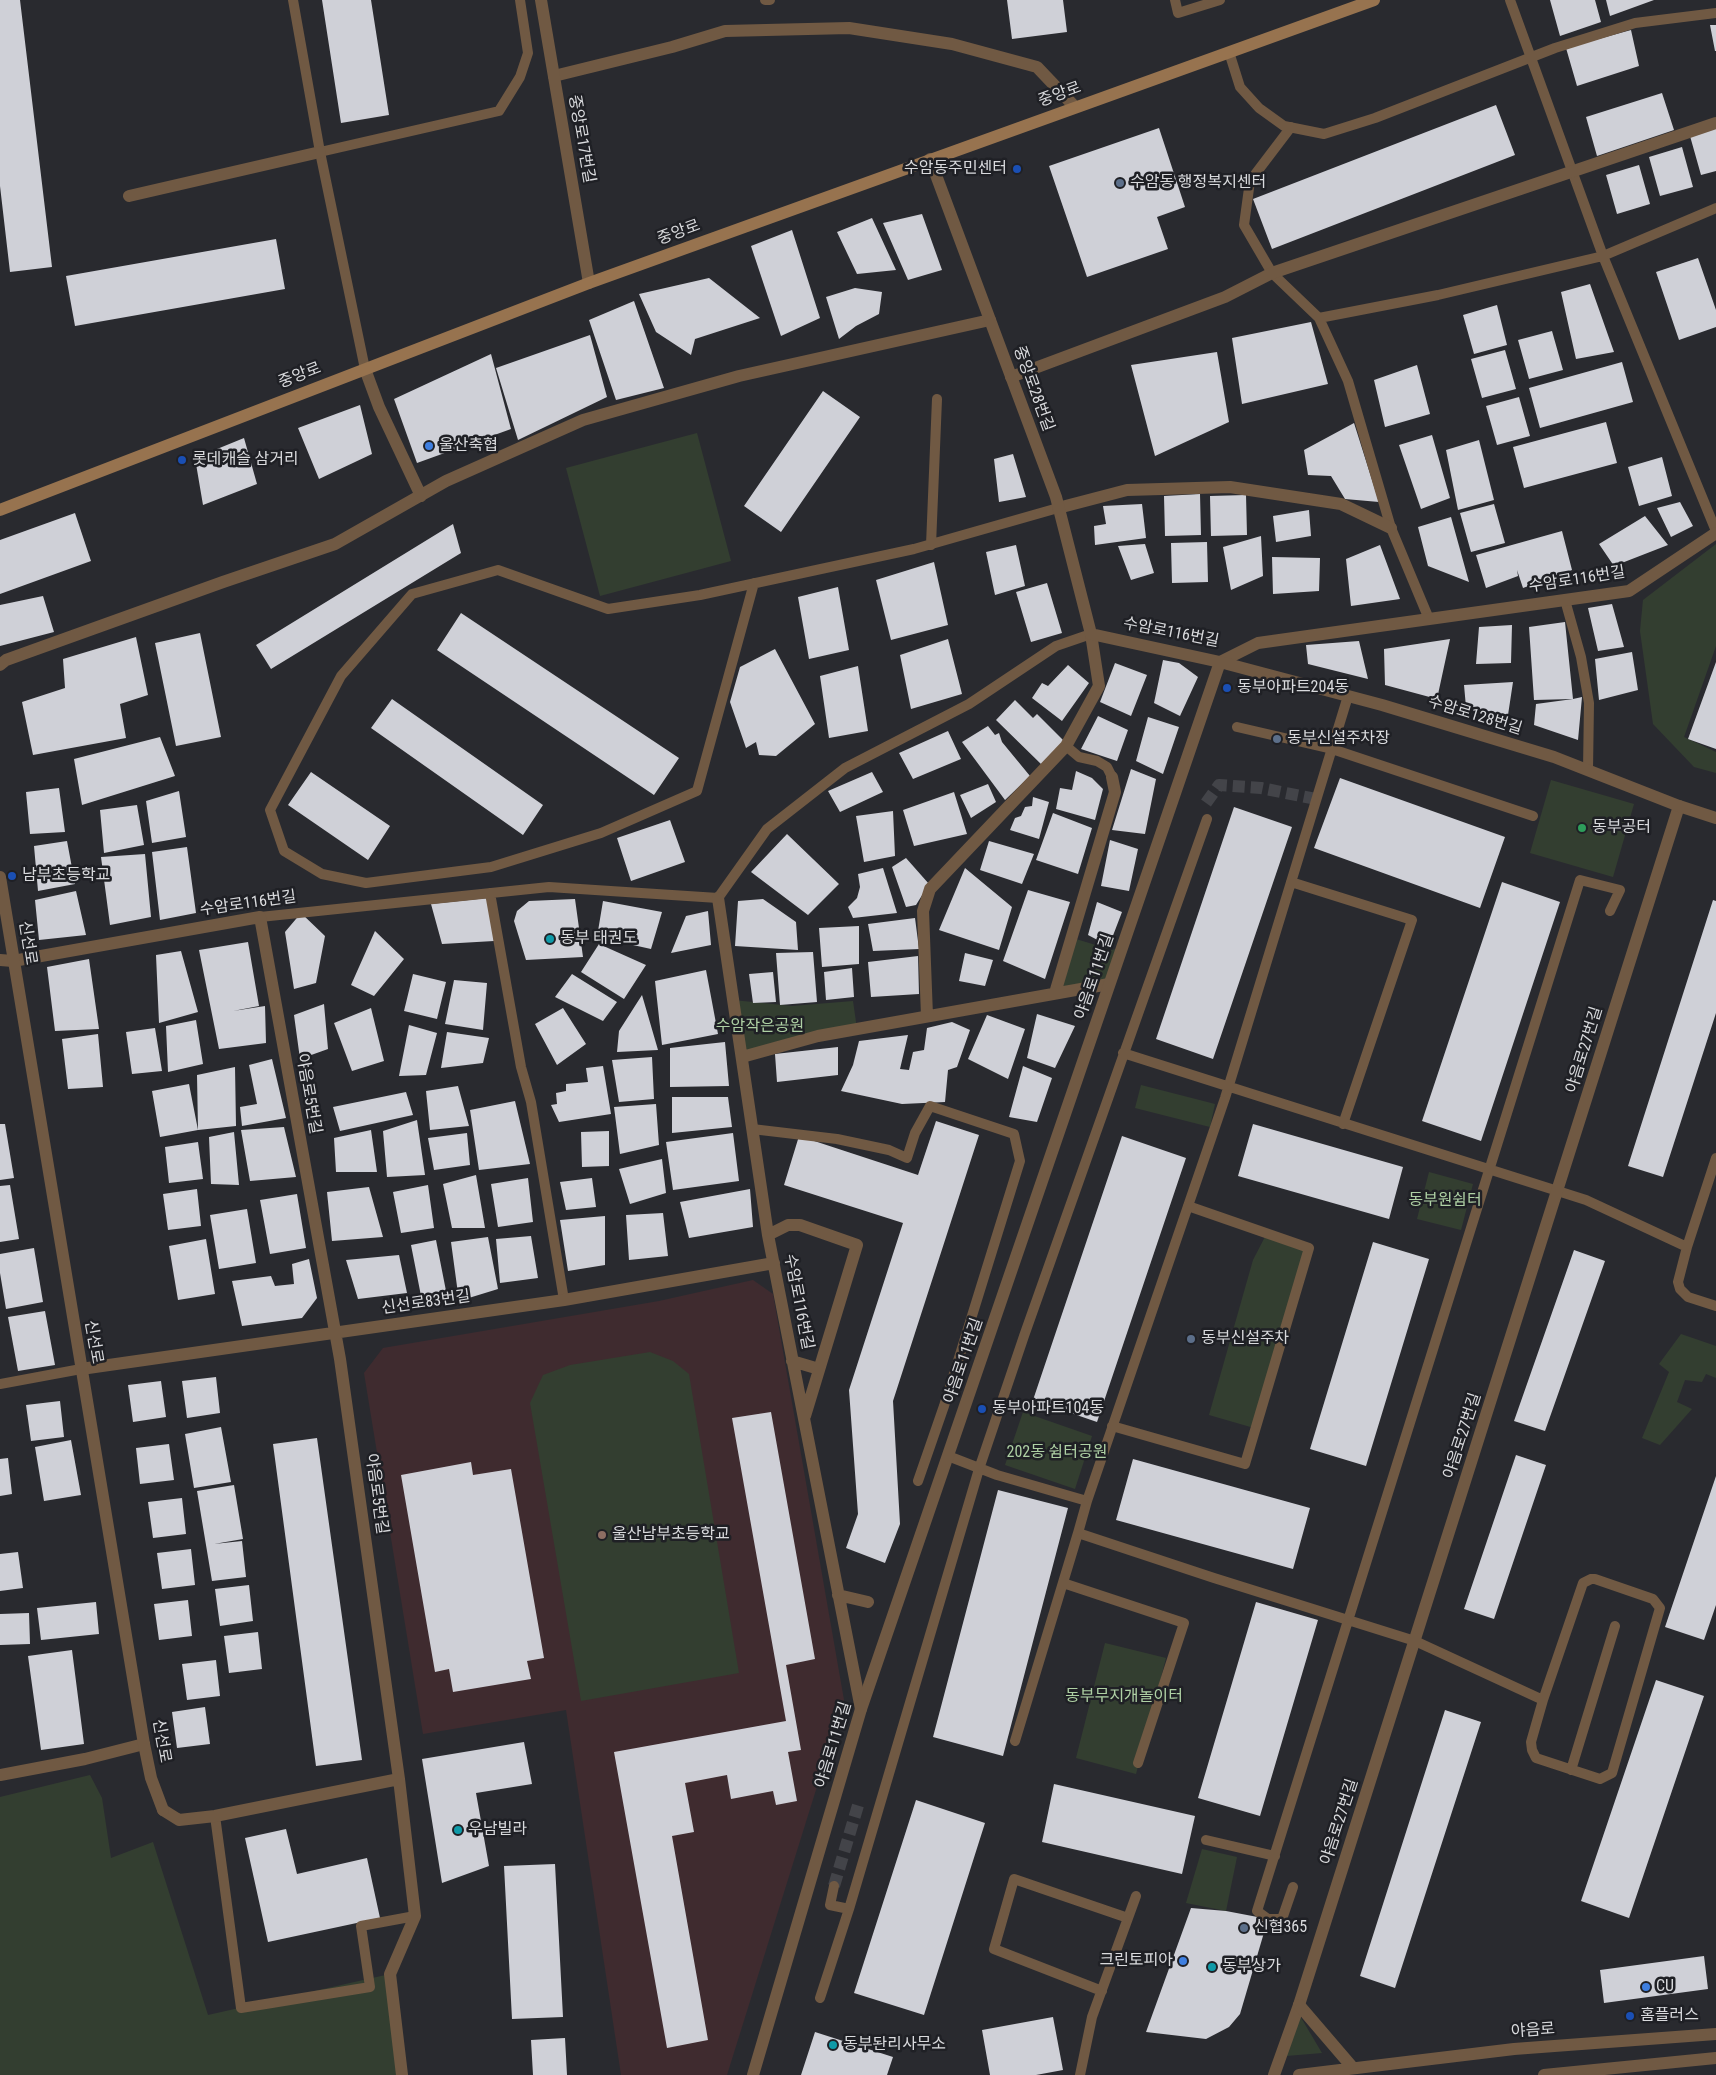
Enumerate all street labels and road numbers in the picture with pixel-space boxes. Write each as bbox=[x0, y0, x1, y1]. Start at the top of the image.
street label: 중앙로 bbox=[1036, 78, 1084, 112]
street label: 중앙로17번길 bbox=[564, 93, 598, 185]
street label: 중앙로 bbox=[655, 216, 703, 250]
street label: 중앙로28번길 bbox=[1009, 344, 1057, 434]
street label: 중앙로 bbox=[276, 359, 324, 393]
street label: 수암로116번길 bbox=[1527, 563, 1627, 597]
street label: 수암로116번길 bbox=[1121, 614, 1221, 652]
street label: 수암로128번길 bbox=[1426, 693, 1524, 739]
street label: 수암로116번길 bbox=[198, 888, 298, 920]
street label: 신선로 bbox=[14, 920, 40, 966]
street label: 야음로11번길 bbox=[1071, 932, 1119, 1022]
street label: 야음로27번길 bbox=[1563, 1004, 1607, 1096]
street label: 야음로5번길 bbox=[291, 1052, 325, 1136]
street label: 수암로116번길 bbox=[779, 1252, 817, 1352]
street label: 신선로83번길 bbox=[380, 1287, 472, 1319]
street label: 야음로11번길 bbox=[940, 1316, 988, 1406]
street label: 신선로 bbox=[80, 1319, 106, 1365]
street label: 야음로27번길 bbox=[1440, 1391, 1486, 1481]
street label: 야음로5번길 bbox=[361, 1452, 391, 1536]
street label: 야음로11번길 bbox=[812, 1699, 856, 1791]
street label: 신선로 bbox=[148, 1718, 174, 1764]
street label: 야음로27번길 bbox=[1317, 1777, 1363, 1867]
street label: 야음로 bbox=[1510, 2020, 1556, 2042]

